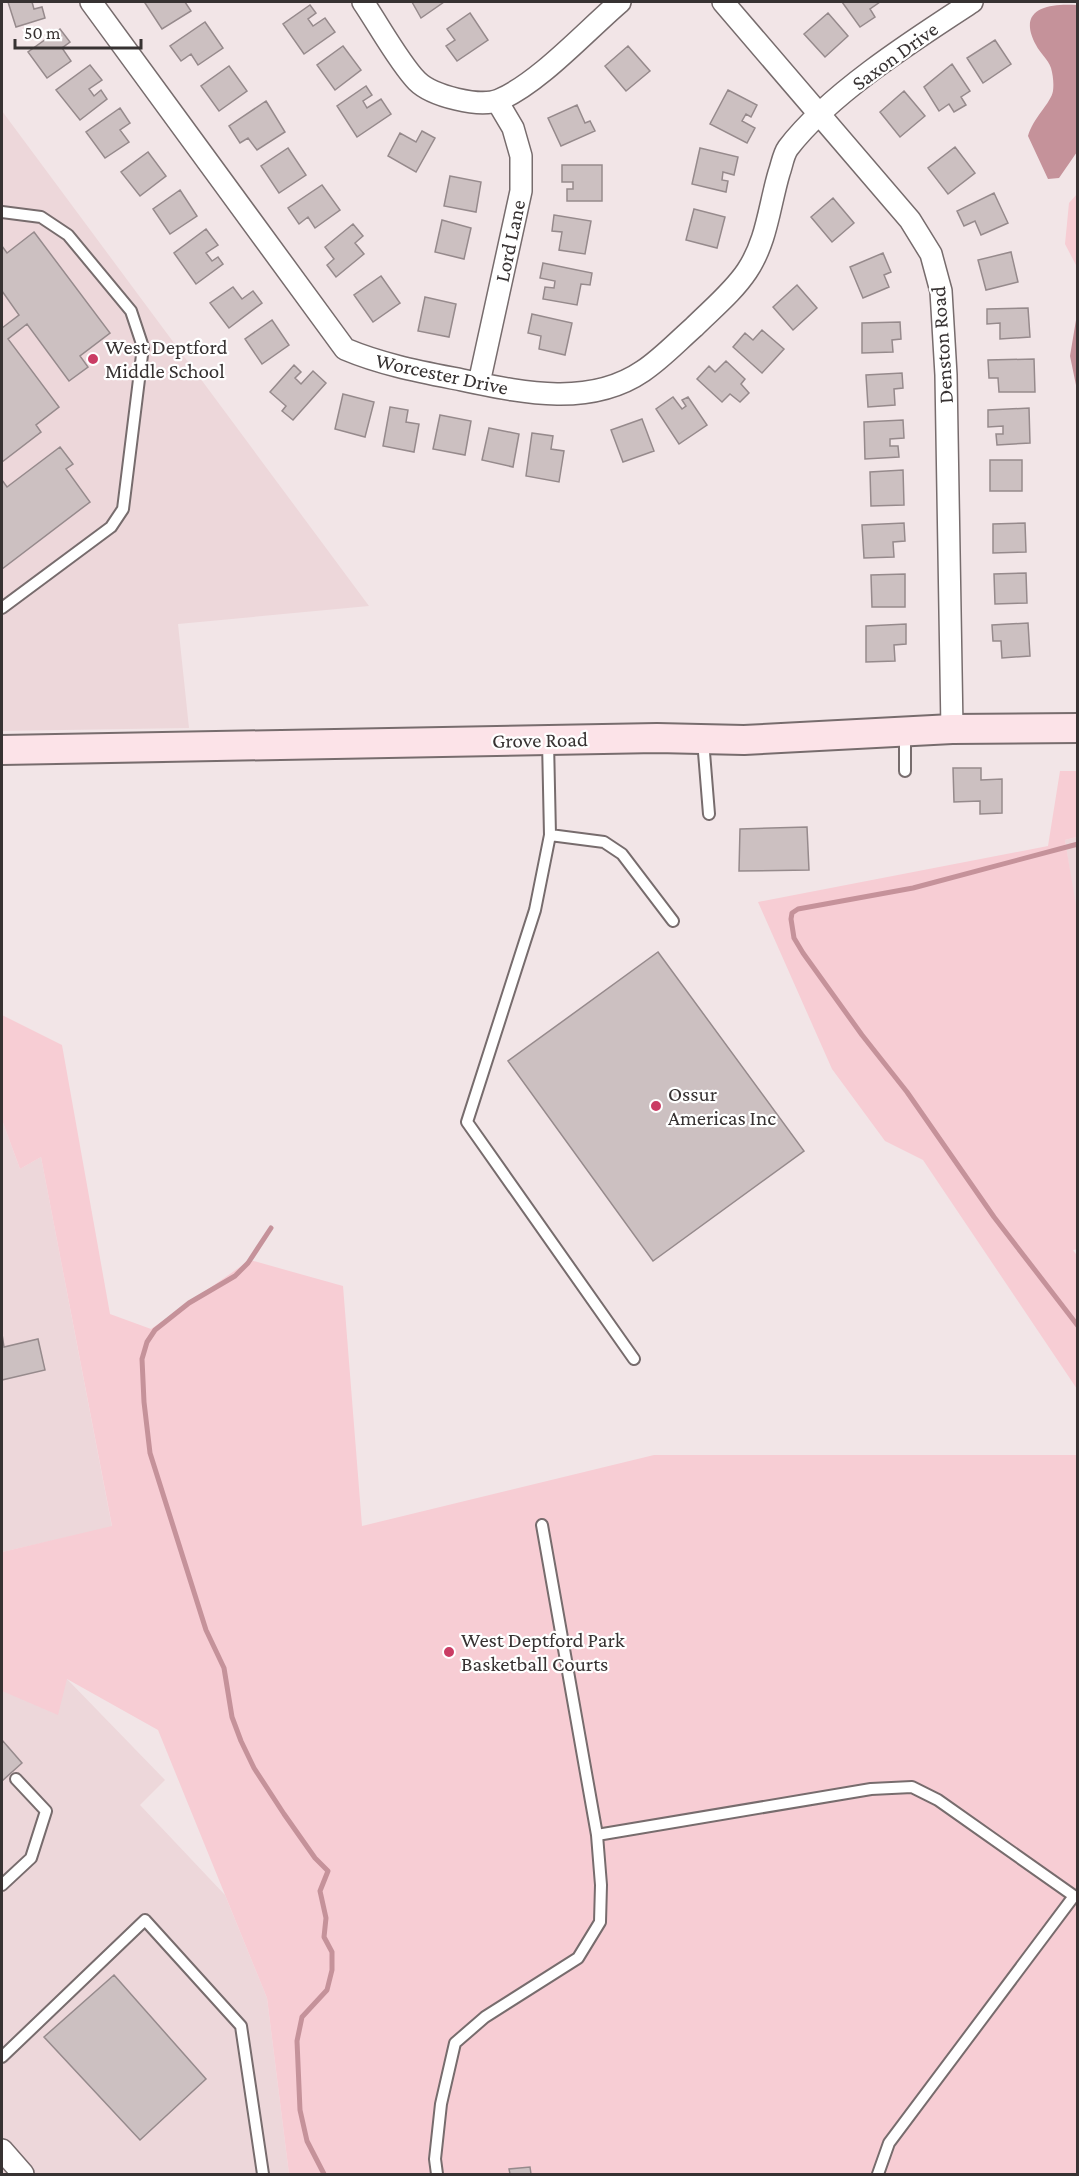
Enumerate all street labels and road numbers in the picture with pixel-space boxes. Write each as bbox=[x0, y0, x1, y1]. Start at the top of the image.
street label: Saxon Drive bbox=[847, 17, 943, 95]
street label: Lord Lane bbox=[490, 198, 530, 284]
street label: Denston Road bbox=[926, 285, 958, 405]
street label: Worcester Drive bbox=[373, 348, 511, 400]
street label: Grove Road bbox=[492, 727, 588, 753]

